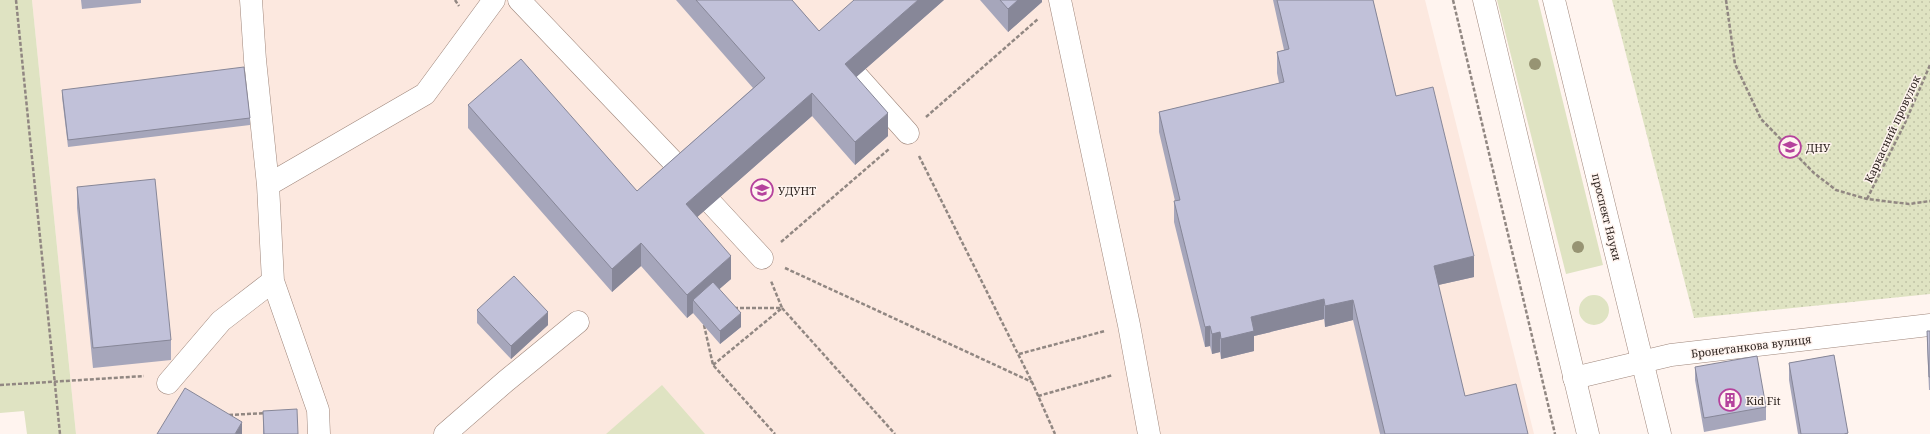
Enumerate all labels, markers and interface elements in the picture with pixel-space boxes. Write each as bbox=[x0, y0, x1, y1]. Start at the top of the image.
street label: Каркасний провулок bbox=[1861, 72, 1924, 185]
school or university icon: ДНУ bbox=[1777, 134, 1803, 160]
place label: ДНУ bbox=[1806, 140, 1831, 155]
street label: проспект Науки bbox=[1589, 172, 1625, 262]
school or university icon: УДУНТ bbox=[749, 177, 775, 203]
place label: УДУНТ bbox=[778, 183, 816, 198]
street label: Бронетанкова вулиця bbox=[1690, 331, 1812, 361]
building icon: Kid Fit bbox=[1717, 387, 1743, 413]
place label: Kid Fit bbox=[1746, 393, 1781, 408]

